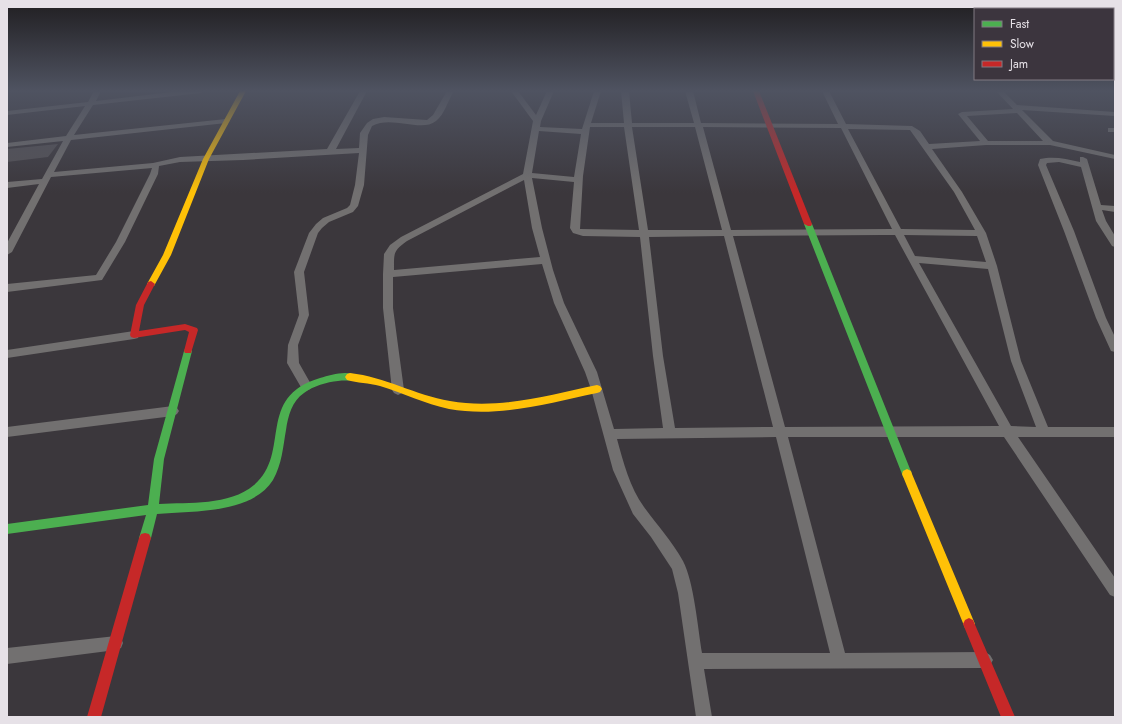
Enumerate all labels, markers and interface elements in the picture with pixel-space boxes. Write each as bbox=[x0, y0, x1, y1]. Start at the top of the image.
legend bbox=[974, 8, 1114, 80]
text: Fast bbox=[1010, 15, 1029, 33]
text: Slow bbox=[1010, 35, 1035, 53]
text: Jam bbox=[1008, 55, 1028, 73]

